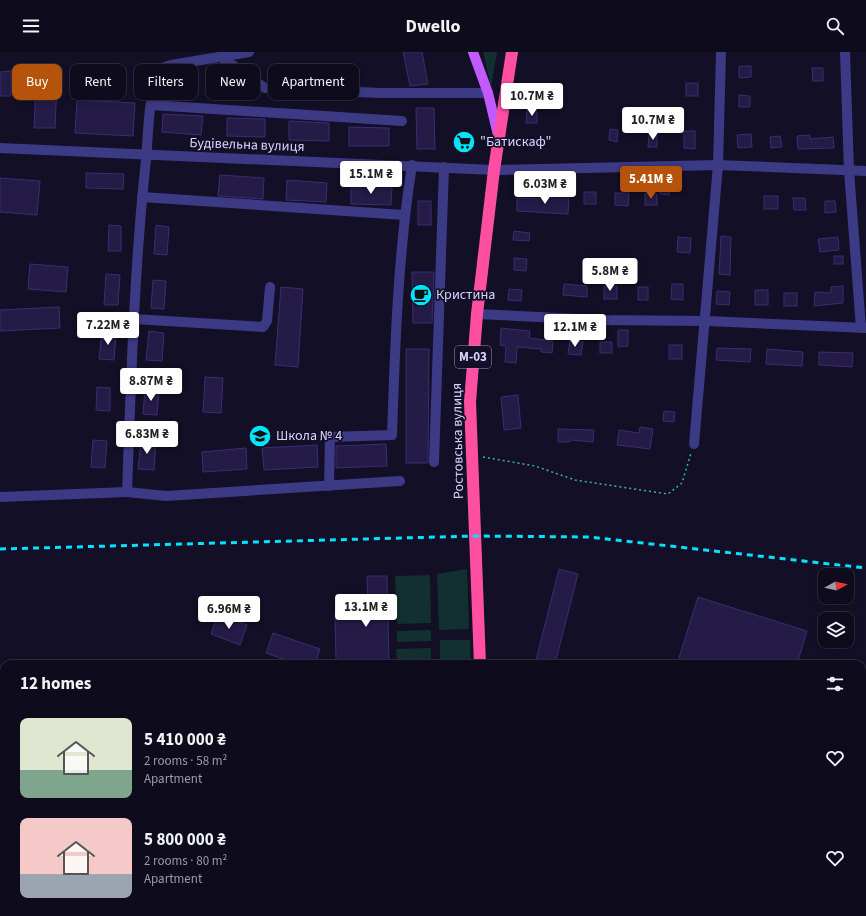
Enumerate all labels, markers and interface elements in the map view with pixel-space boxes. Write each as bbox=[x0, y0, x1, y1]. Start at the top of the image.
text: Dwello bbox=[406, 14, 460, 39]
icon: menu bbox=[20, 15, 42, 37]
icon: search bbox=[824, 15, 846, 37]
chip: Buy bbox=[12, 64, 62, 100]
chip: Rent bbox=[70, 64, 126, 100]
chip: Filters bbox=[134, 64, 198, 100]
chip: New bbox=[206, 64, 260, 100]
chip: Apartment bbox=[268, 64, 359, 100]
pin: 10.7M ₴ bbox=[495, 83, 569, 117]
text: 10.7M ₴ bbox=[510, 87, 554, 105]
pin: 10.7M ₴ bbox=[616, 107, 690, 141]
text: 10.7M ₴ bbox=[631, 111, 675, 129]
supermarket icon: "Батискаф" bbox=[451, 129, 477, 155]
place label: "Батискаф" bbox=[480, 132, 551, 152]
street label: Будівельна вулиця bbox=[189, 133, 305, 157]
pin: 15.1M ₴ bbox=[334, 161, 408, 195]
text: 15.1M ₴ bbox=[349, 165, 393, 183]
pin: 5.41M ₴ bbox=[614, 166, 688, 200]
text: 5.41M ₴ bbox=[629, 170, 673, 188]
pin: 6.03M ₴ bbox=[508, 171, 582, 205]
text: 6.03M ₴ bbox=[523, 175, 567, 193]
pin: 5.8M ₴ bbox=[577, 258, 643, 292]
text: 5.8M ₴ bbox=[592, 262, 629, 280]
cafe icon: Кристина bbox=[408, 282, 434, 308]
place label: Кристина bbox=[436, 285, 495, 305]
pin: 7.22M ₴ bbox=[71, 312, 145, 346]
pin: 12.1M ₴ bbox=[538, 314, 612, 348]
text: 7.22M ₴ bbox=[86, 316, 130, 334]
text: 12.1M ₴ bbox=[553, 318, 597, 336]
road number: М-03 bbox=[455, 346, 491, 368]
pin: 8.87M ₴ bbox=[114, 368, 188, 402]
text: 8.87M ₴ bbox=[129, 372, 173, 390]
street label: Ростовська вулиця bbox=[447, 383, 469, 499]
pin: 6.83M ₴ bbox=[110, 421, 184, 455]
school or university icon: Школа № 4 bbox=[247, 423, 273, 449]
text: 6.83M ₴ bbox=[125, 425, 169, 443]
place label: Школа № 4 bbox=[276, 426, 342, 446]
north arrow bbox=[818, 568, 854, 604]
map controls bbox=[818, 568, 854, 648]
pin: 13.1M ₴ bbox=[329, 594, 403, 628]
pin: 6.96M ₴ bbox=[192, 596, 266, 630]
text: 13.1M ₴ bbox=[344, 598, 388, 616]
text: 6.96M ₴ bbox=[207, 600, 251, 618]
button: layers bbox=[818, 612, 854, 648]
text: 12 homes bbox=[20, 672, 91, 696]
icon: filters bbox=[824, 673, 846, 695]
text: 5 410 000 ₴ bbox=[144, 728, 226, 752]
icon: home bbox=[52, 734, 100, 782]
icon: heart bbox=[824, 747, 846, 769]
text: 2 rooms · 58 m² bbox=[144, 752, 227, 770]
text: Apartment bbox=[144, 770, 202, 788]
text: 5 800 000 ₴ bbox=[144, 828, 226, 852]
icon: home bbox=[52, 834, 100, 882]
icon: heart bbox=[824, 847, 846, 869]
text: 2 rooms · 80 m² bbox=[144, 852, 227, 870]
text: Apartment bbox=[144, 870, 202, 888]

